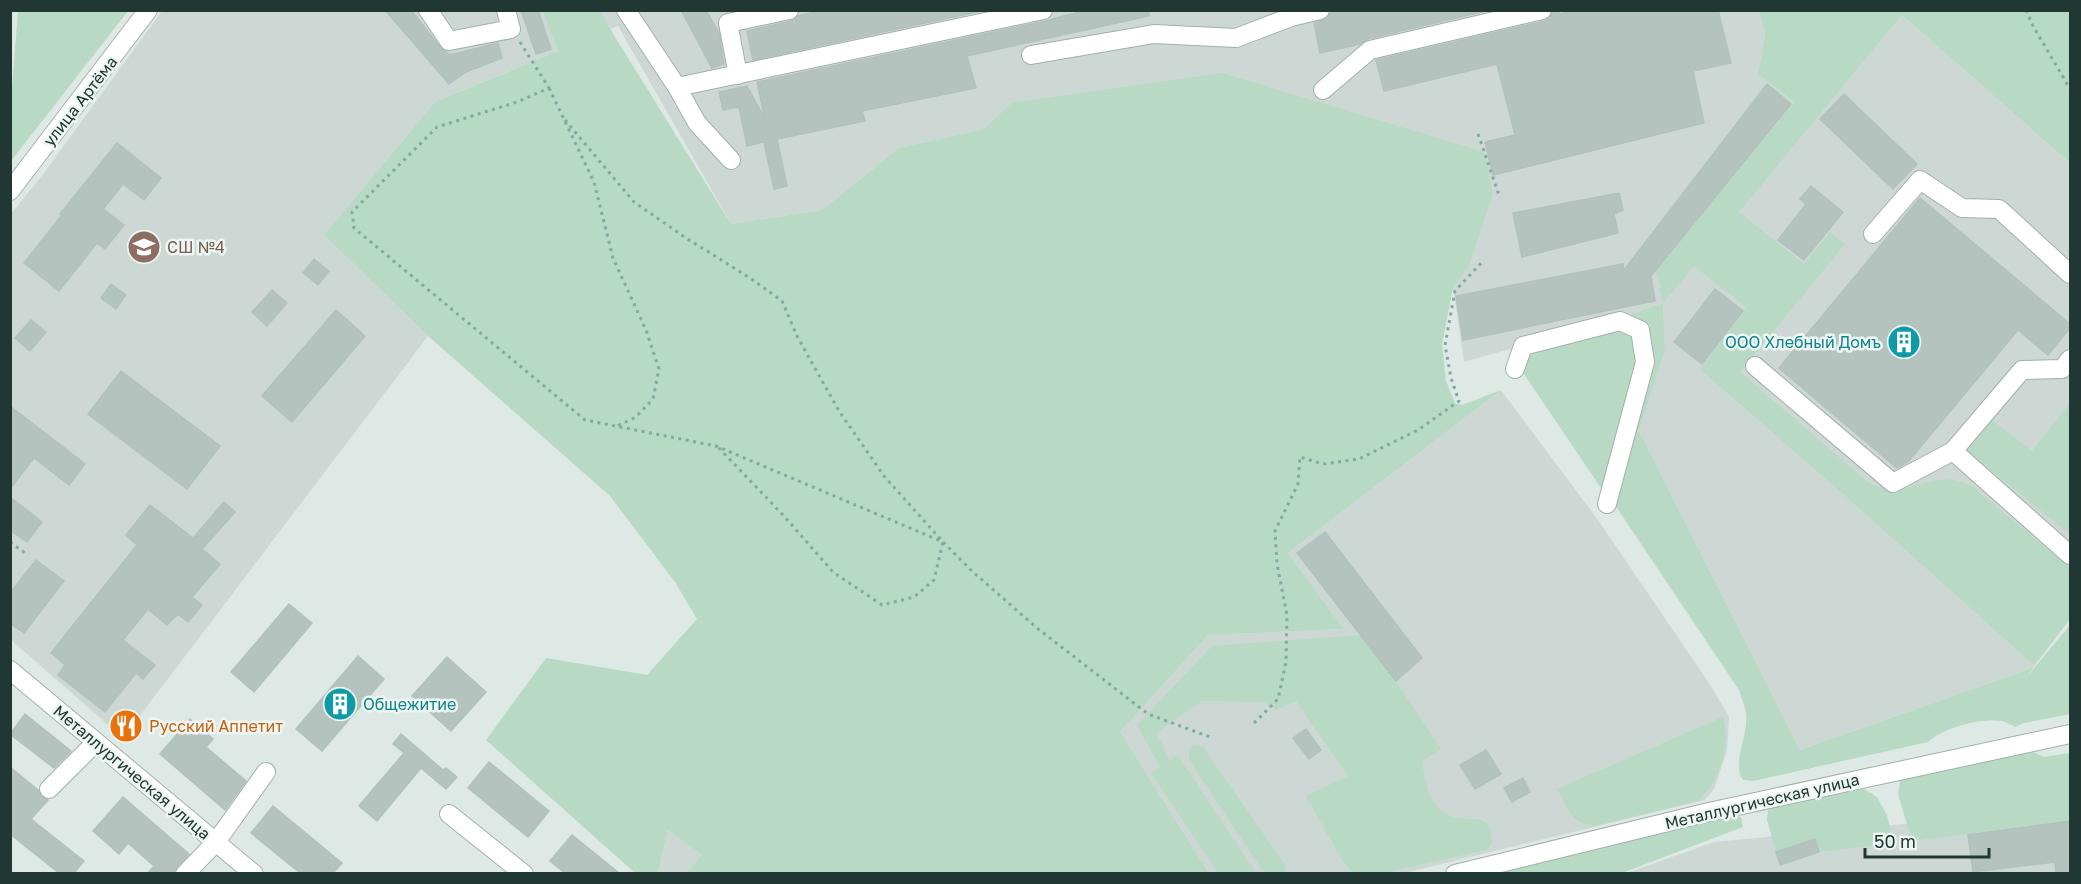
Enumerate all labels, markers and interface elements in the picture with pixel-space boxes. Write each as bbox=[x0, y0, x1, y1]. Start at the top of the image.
street label: улица Артёма bbox=[39, 52, 121, 150]
school or university icon: СШ №4 bbox=[126, 229, 162, 265]
place label: СШ №4 bbox=[167, 237, 225, 257]
building icon: ООО Хлебный Домъ bbox=[1886, 324, 1922, 360]
place label: ООО Хлебный Домъ bbox=[1725, 332, 1881, 352]
building icon: Общежитие bbox=[322, 686, 358, 722]
place label: Общежитие bbox=[363, 694, 456, 714]
street label: Металлургическая улица bbox=[49, 700, 215, 844]
restaurant icon: Русский Аппетит bbox=[108, 708, 144, 744]
place label: Русский Аппетит bbox=[149, 716, 283, 736]
street label: Металлургическая улица bbox=[1663, 769, 1861, 833]
scale bar bbox=[1865, 821, 1990, 859]
text: 50 m bbox=[1874, 830, 1916, 852]

